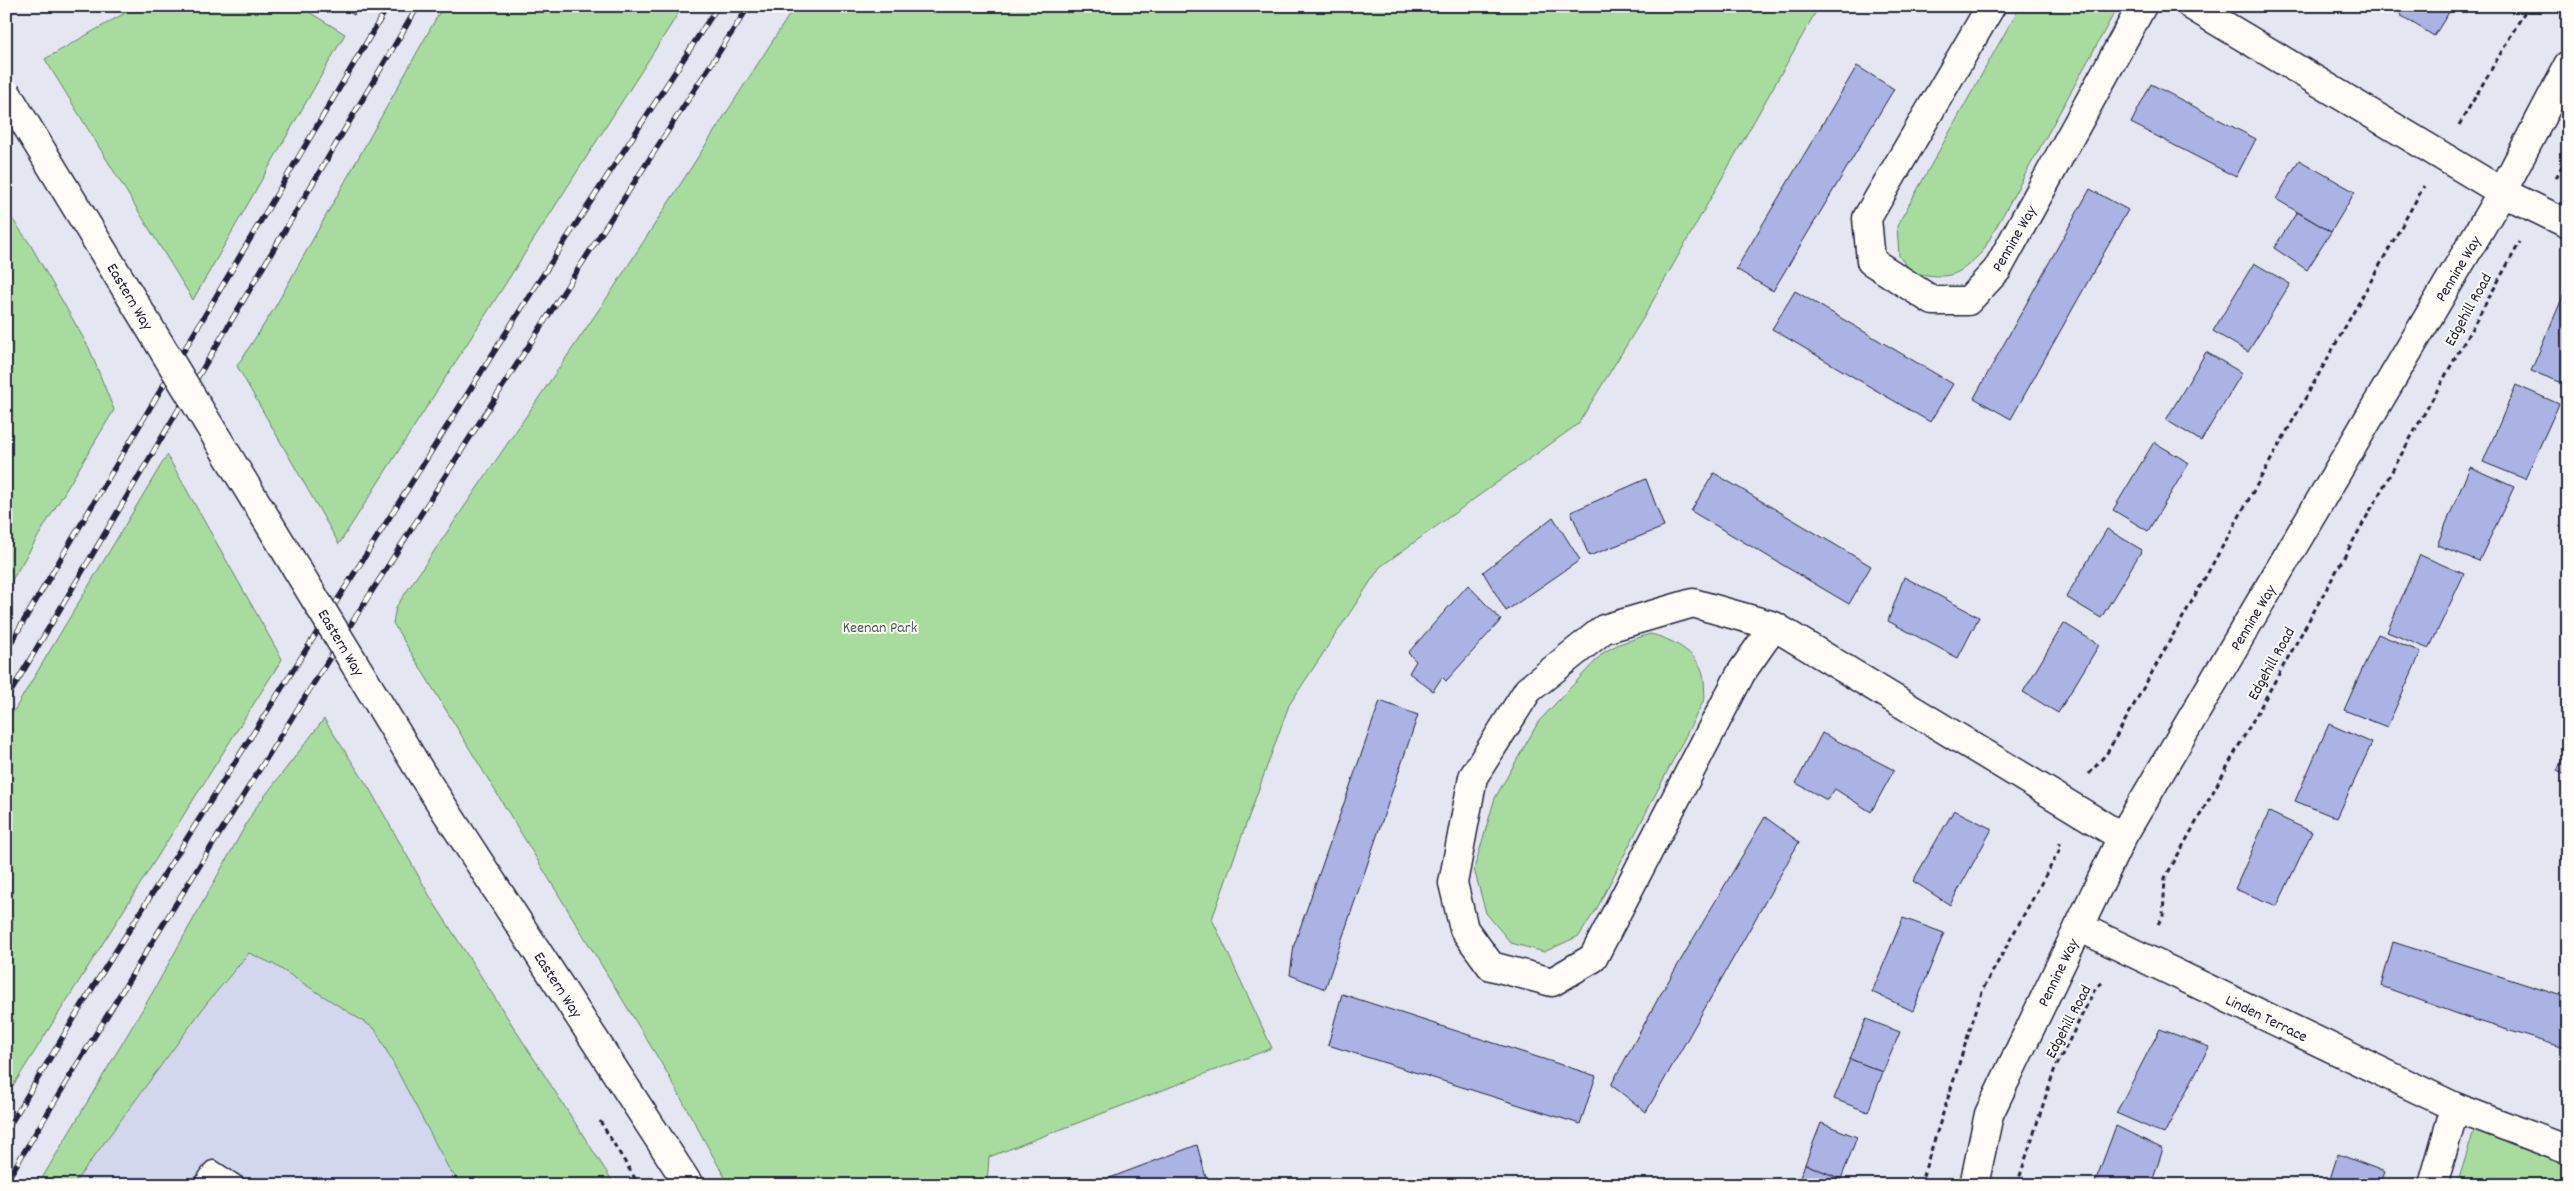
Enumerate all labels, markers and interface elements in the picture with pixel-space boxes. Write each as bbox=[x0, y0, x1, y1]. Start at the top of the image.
street label: Pennine Way bbox=[1987, 201, 2044, 277]
street label: Pennine Way bbox=[2430, 232, 2488, 307]
street label: Eastern Way bbox=[100, 259, 158, 336]
street label: Edgehill Road bbox=[2440, 270, 2499, 351]
street label: Pennine Way bbox=[2225, 581, 2283, 656]
street label: Eastern Way bbox=[311, 605, 369, 682]
park label: Keenan Park bbox=[843, 617, 917, 640]
street label: Edgehill Road bbox=[2243, 624, 2302, 705]
street label: Pennine Way bbox=[2033, 935, 2086, 1011]
street label: Eastern Way bbox=[527, 948, 587, 1023]
street label: Edgehill Road bbox=[2040, 981, 2098, 1063]
street label: Linden Terrace bbox=[2221, 989, 2311, 1049]

